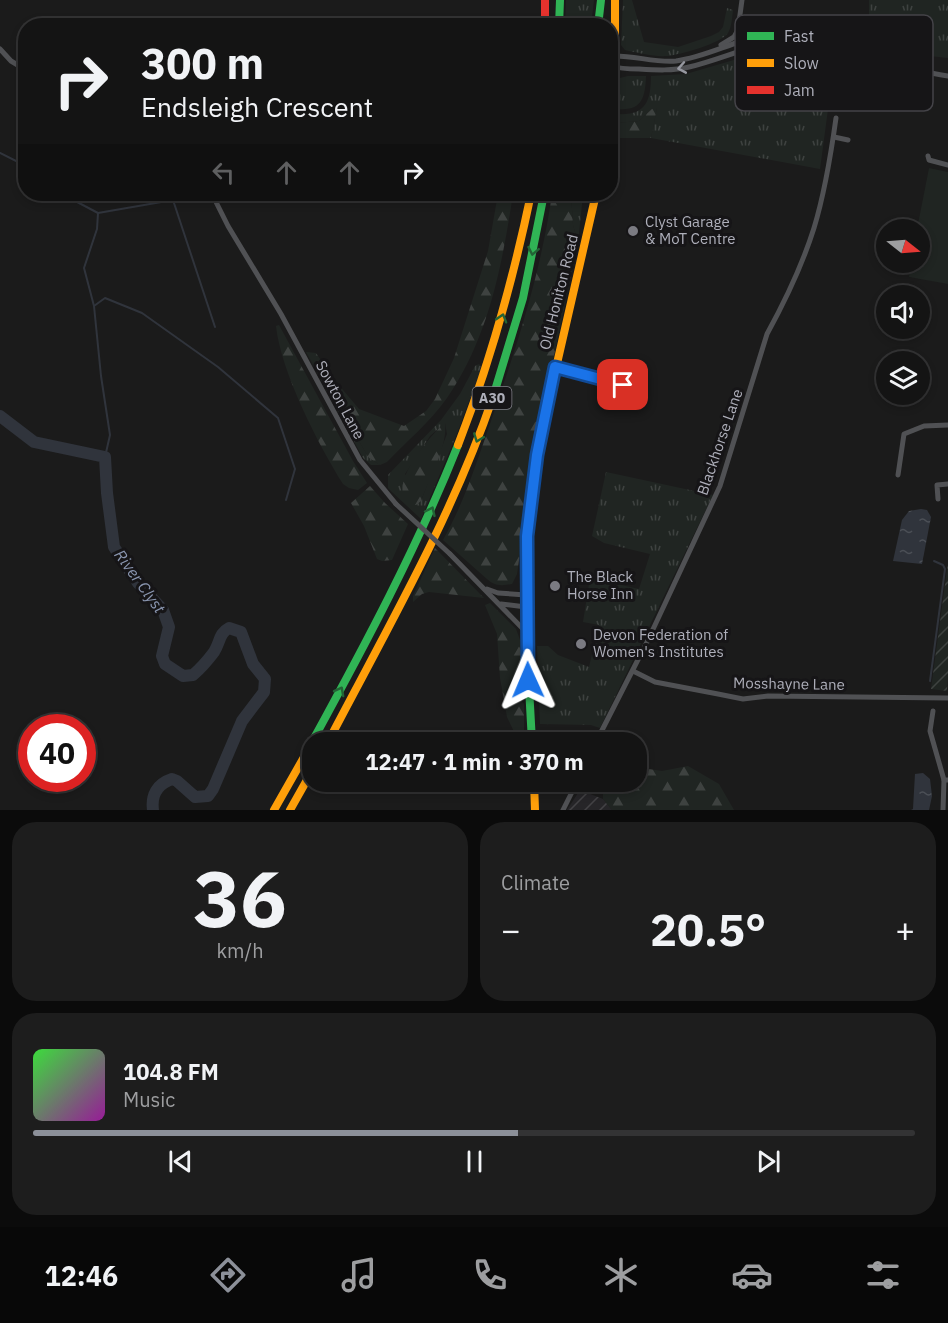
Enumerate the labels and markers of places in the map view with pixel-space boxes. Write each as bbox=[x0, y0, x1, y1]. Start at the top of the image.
place label: Clyst Garage & MoT Centre bbox=[645, 212, 736, 248]
marker: Clyst Garage & MoT Centre bbox=[626, 224, 640, 238]
pin bbox=[597, 359, 648, 410]
place label: The Black Horse Inn bbox=[567, 567, 634, 603]
marker: The Black Horse Inn bbox=[548, 579, 562, 593]
place label: Devon Federation of Women's Institutes bbox=[593, 625, 728, 661]
marker: Devon Federation of Women's Institutes bbox=[574, 637, 588, 651]

